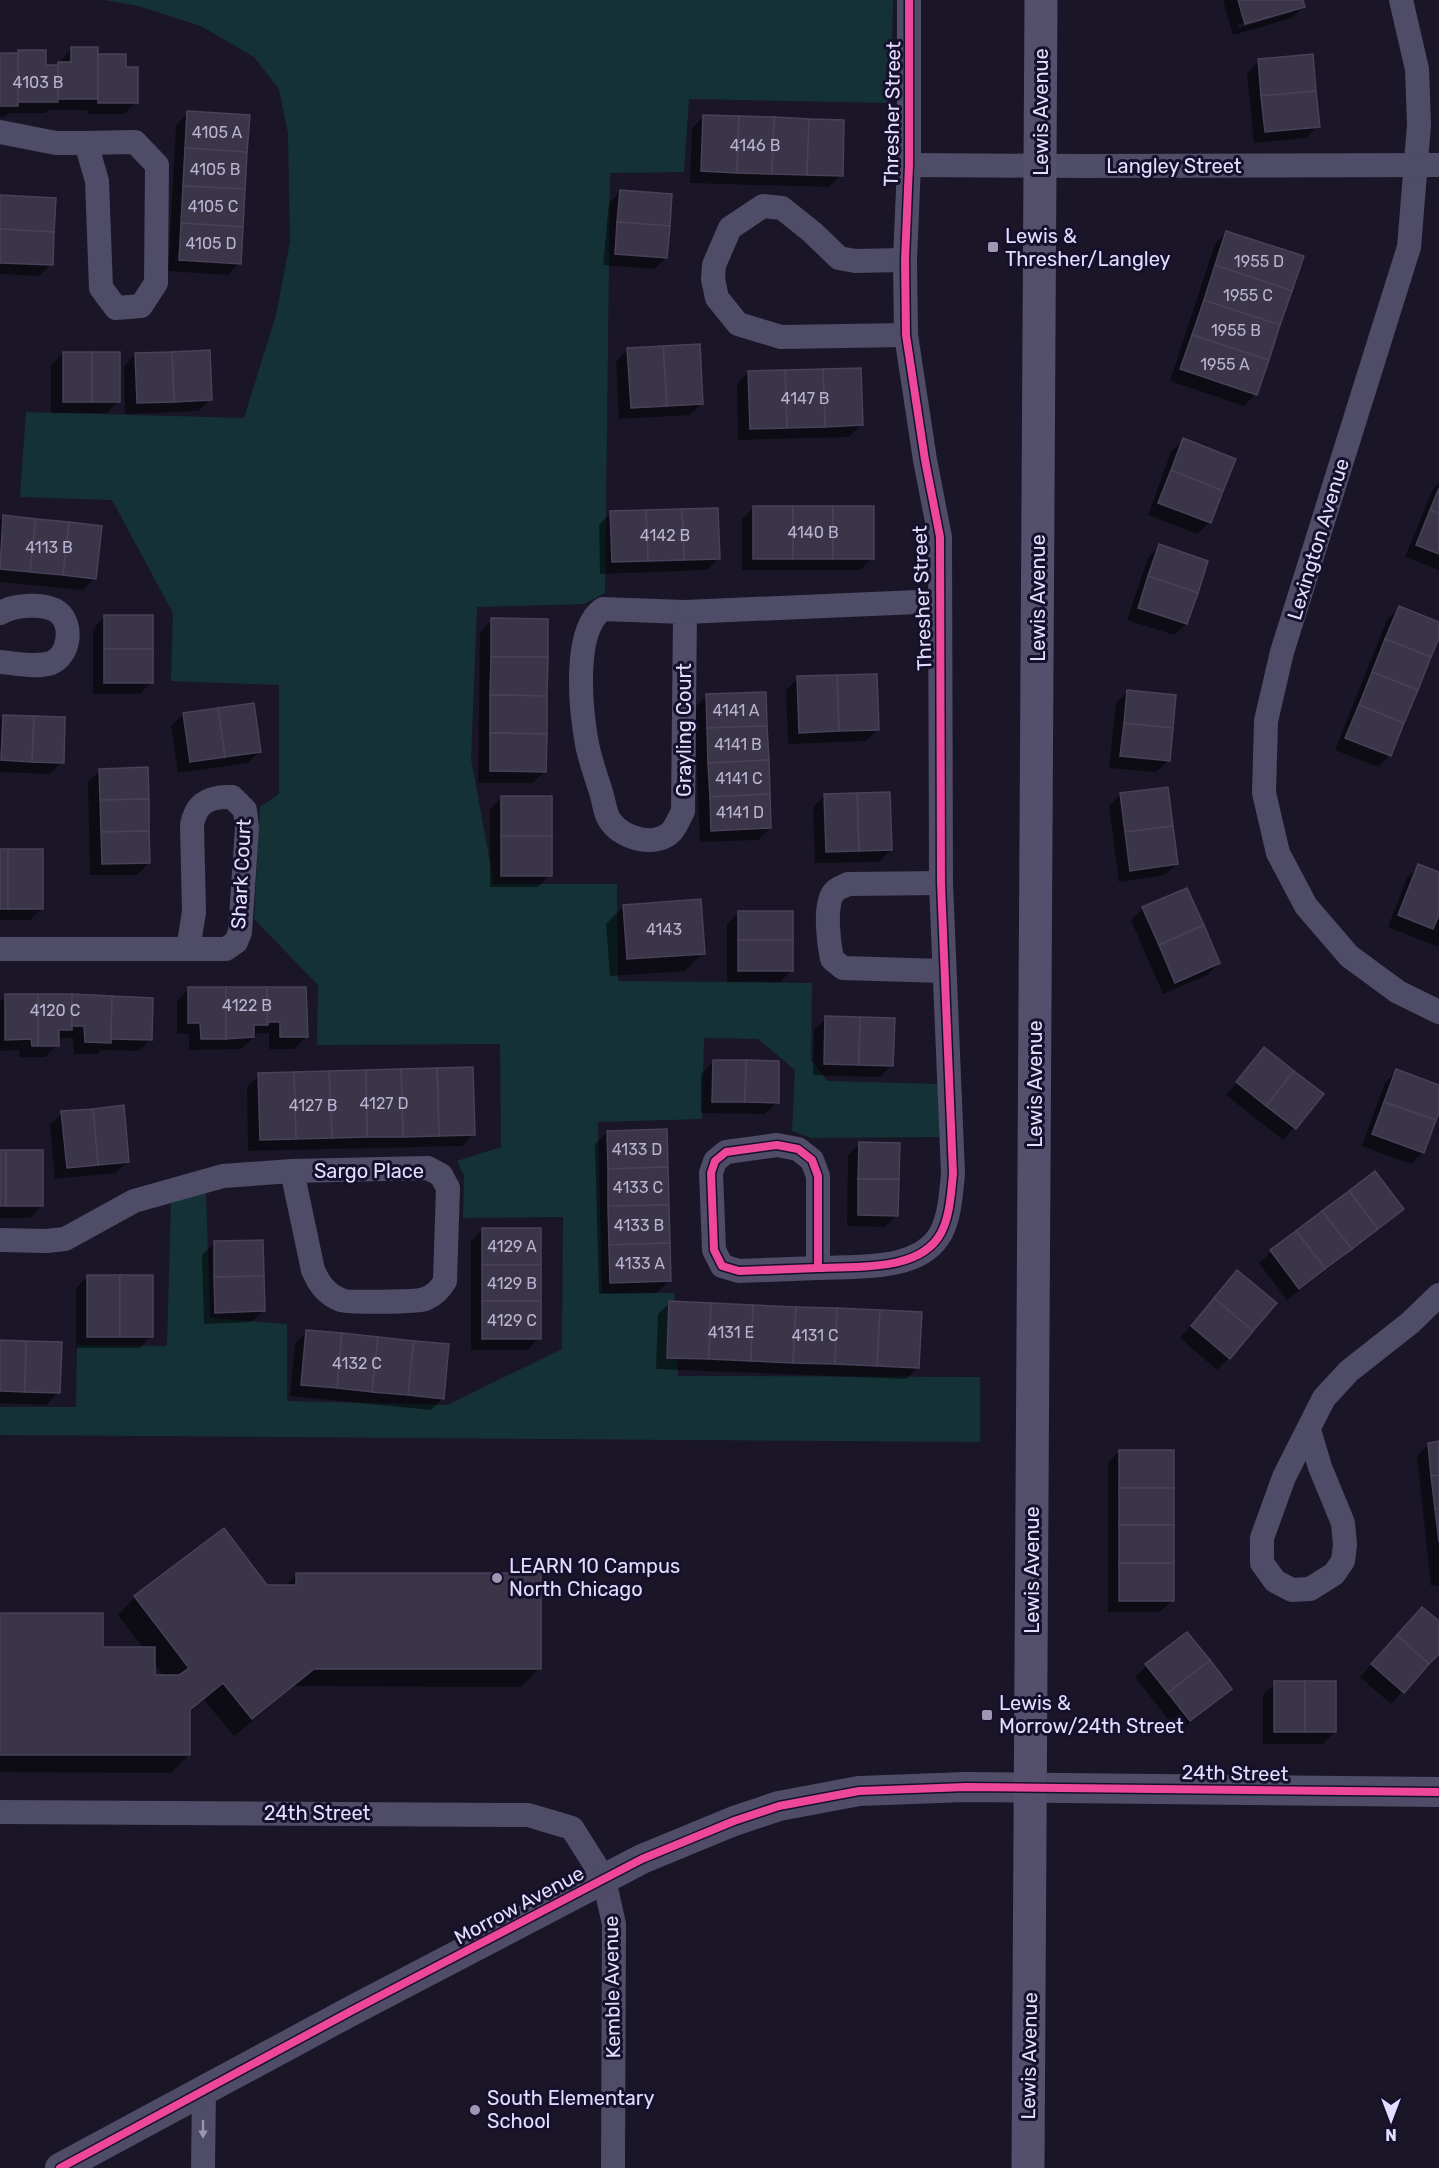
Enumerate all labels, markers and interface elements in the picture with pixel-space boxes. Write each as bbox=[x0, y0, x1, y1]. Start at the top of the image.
street label: Thresher Street bbox=[879, 41, 905, 187]
street label: Lewis Avenue bbox=[1029, 48, 1053, 176]
house number: 4103 B bbox=[13, 73, 63, 92]
house number: 4105 A bbox=[192, 123, 242, 142]
house number: 4146 B bbox=[730, 136, 780, 155]
street label: Langley Street bbox=[1106, 154, 1242, 178]
house number: 4105 B bbox=[190, 160, 240, 179]
house number: 4105 C bbox=[188, 197, 238, 216]
place label: Lewis & Thresher/Langley bbox=[1005, 224, 1171, 271]
house number: 4105 D bbox=[185, 234, 237, 253]
marker: Lewis & Thresher/Langley bbox=[986, 240, 1000, 254]
house number: 1955 D bbox=[1234, 252, 1284, 271]
house number: 1955 C bbox=[1223, 286, 1273, 305]
house number: 1955 B bbox=[1211, 321, 1261, 340]
house number: 1955 A bbox=[1200, 355, 1250, 374]
house number: 4147 B bbox=[781, 389, 829, 408]
street label: Lexington Avenue bbox=[1282, 455, 1354, 623]
house number: 4140 B bbox=[787, 523, 839, 542]
street label: Thresher Street bbox=[907, 525, 937, 671]
house number: 4142 B bbox=[640, 526, 690, 545]
street label: Lewis Avenue bbox=[1026, 534, 1050, 662]
house number: 4113 B bbox=[25, 538, 73, 557]
street label: Grayling Court bbox=[672, 663, 696, 797]
house number: 4141 A bbox=[712, 701, 760, 720]
house number: 4141 B bbox=[714, 735, 762, 754]
house number: 4141 C bbox=[715, 769, 763, 788]
house number: 4141 D bbox=[716, 803, 764, 822]
street label: Shark Court bbox=[226, 818, 256, 930]
house number: 4143 bbox=[646, 920, 682, 939]
house number: 4122 B bbox=[222, 996, 272, 1015]
house number: 4120 C bbox=[30, 1001, 80, 1020]
street label: Lewis Avenue bbox=[1023, 1020, 1047, 1148]
house number: 4127 D bbox=[359, 1094, 409, 1113]
house number: 4127 B bbox=[289, 1096, 337, 1115]
house number: 4133 D bbox=[612, 1140, 662, 1159]
street label: Sargo Place bbox=[314, 1159, 424, 1183]
house number: 4133 C bbox=[613, 1178, 663, 1197]
house number: 4133 B bbox=[614, 1216, 664, 1235]
house number: 4129 A bbox=[487, 1237, 537, 1256]
house number: 4133 A bbox=[615, 1254, 665, 1273]
house number: 4129 B bbox=[487, 1274, 537, 1293]
house number: 4129 C bbox=[487, 1311, 537, 1330]
house number: 4131 E bbox=[708, 1323, 754, 1342]
house number: 4131 C bbox=[791, 1326, 839, 1345]
house number: 4132 C bbox=[332, 1354, 382, 1373]
street label: Lewis Avenue bbox=[1020, 1506, 1044, 1634]
place label: LEARN 10 Campus North Chicago bbox=[509, 1554, 680, 1601]
marker: LEARN 10 Campus North Chicago bbox=[490, 1571, 504, 1585]
place label: Lewis & Morrow/24th Street bbox=[999, 1691, 1184, 1738]
marker: Lewis & Morrow/24th Street bbox=[980, 1708, 994, 1722]
street label: 24th Street bbox=[1181, 1760, 1289, 1786]
street label: 24th Street bbox=[264, 1801, 371, 1825]
street label: Morrow Avenue bbox=[450, 1861, 588, 1949]
street label: Kemble Avenue bbox=[599, 1915, 625, 2059]
street label: Lewis Avenue bbox=[1016, 1992, 1042, 2120]
place label: South Elementary School bbox=[487, 2086, 655, 2133]
north arrow bbox=[1361, 2090, 1421, 2150]
marker: South Elementary School bbox=[468, 2103, 482, 2117]
one-way arrow bbox=[198, 2120, 208, 2139]
text: N bbox=[1385, 2125, 1397, 2144]

